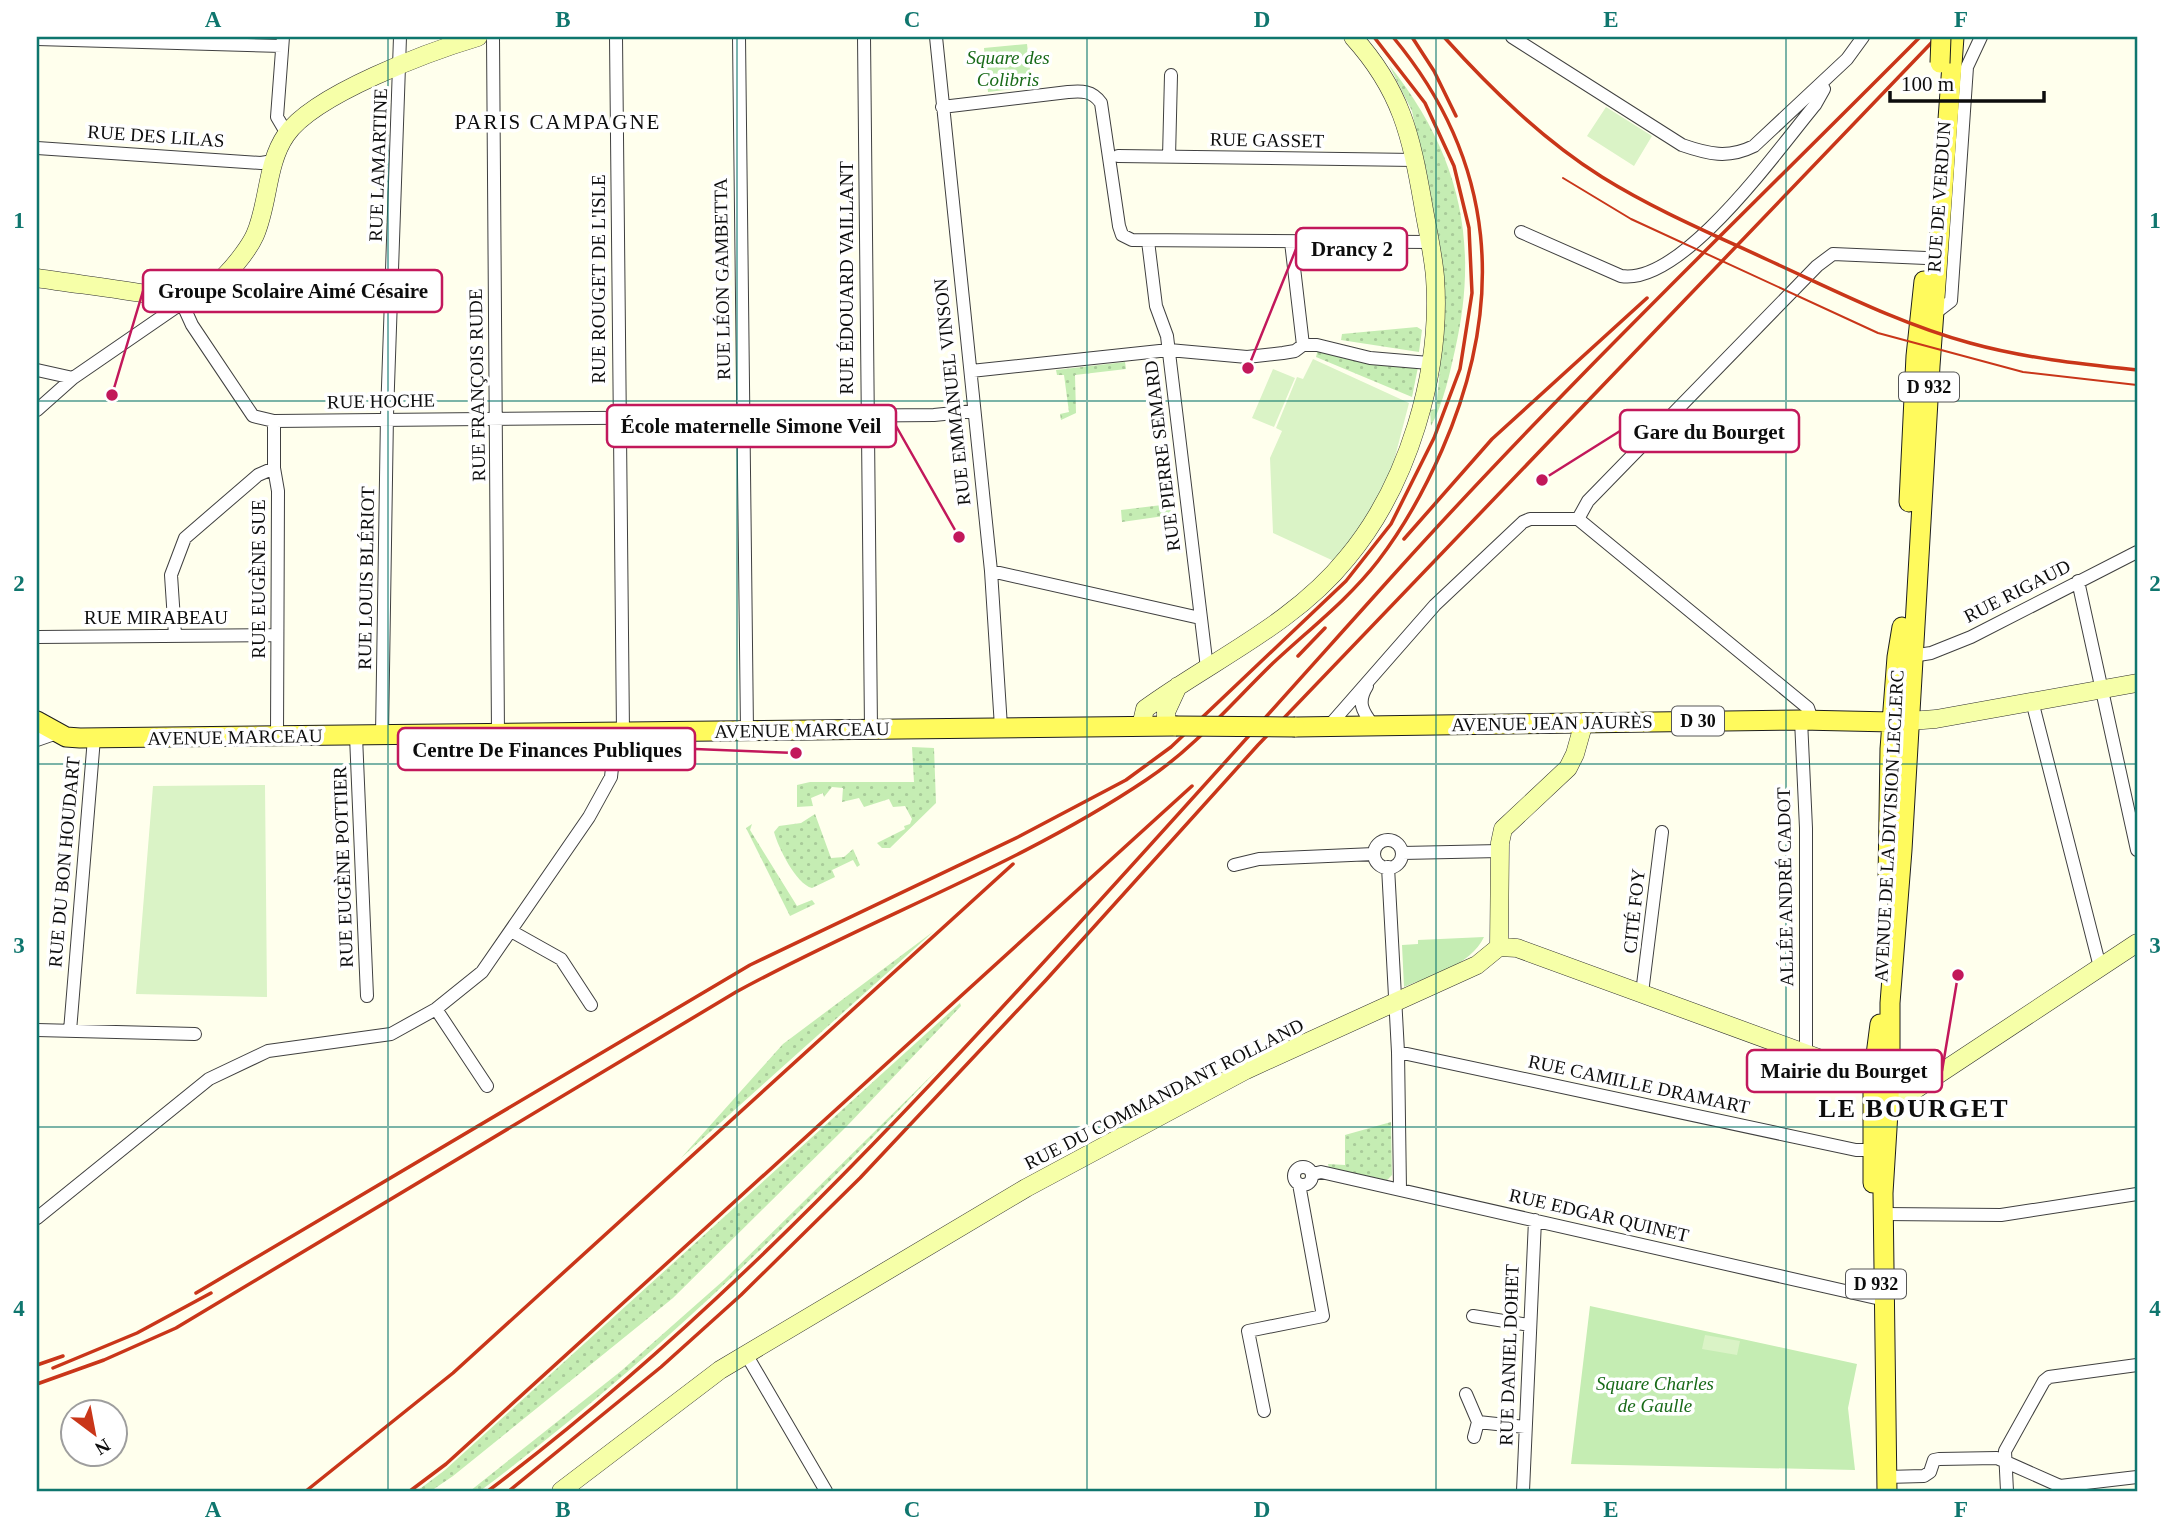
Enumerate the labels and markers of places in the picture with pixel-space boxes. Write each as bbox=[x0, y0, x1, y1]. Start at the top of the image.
callout: Drancy 2 bbox=[1296, 228, 1407, 270]
callout: Groupe Scolaire Aimé Césaire bbox=[143, 270, 442, 312]
callout: École maternelle Simone Veil bbox=[607, 405, 896, 447]
callout: Gare du Bourget bbox=[1620, 410, 1799, 452]
callout: Centre De Finances Publiques bbox=[398, 728, 695, 770]
callout: Mairie du Bourget bbox=[1747, 1050, 1942, 1092]

